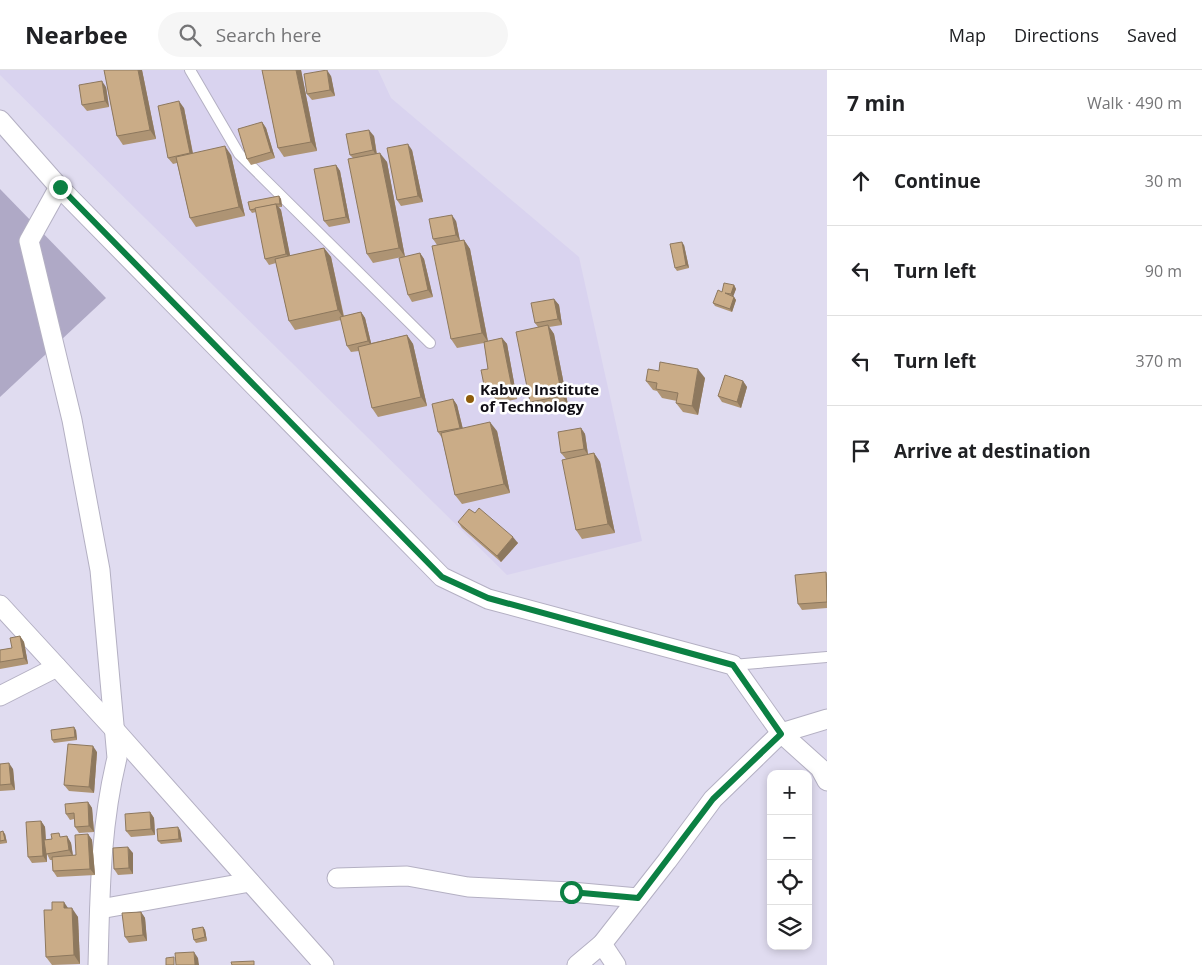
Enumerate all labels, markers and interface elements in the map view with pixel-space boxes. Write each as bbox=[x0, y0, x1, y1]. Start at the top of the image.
search box bbox=[158, 12, 508, 57]
text: Nearbee bbox=[25, 18, 128, 51]
icon: search bbox=[176, 21, 204, 49]
text: Search here bbox=[216, 22, 322, 48]
text: Map bbox=[949, 23, 986, 47]
text: Directions bbox=[1014, 23, 1099, 47]
text: Saved bbox=[1127, 23, 1177, 47]
text: 7 min bbox=[847, 89, 905, 117]
text: Walk · 490 m bbox=[1087, 92, 1182, 114]
icon: ahead bbox=[847, 167, 875, 195]
text: Continue bbox=[894, 168, 981, 194]
text: 30 m bbox=[1145, 170, 1182, 192]
route end bbox=[49, 176, 72, 199]
icon: left bbox=[847, 257, 875, 285]
text: Turn left bbox=[894, 258, 976, 284]
text: 90 m bbox=[1145, 260, 1182, 282]
icon: left bbox=[847, 347, 875, 375]
text: Turn left bbox=[894, 348, 976, 374]
text: 370 m bbox=[1136, 350, 1182, 372]
place label: Kabwe Institute of Technology bbox=[480, 379, 599, 416]
marker: Kabwe Institute of Technology bbox=[464, 393, 476, 405]
icon: arrive bbox=[847, 437, 875, 465]
text: Arrive at destination bbox=[894, 438, 1091, 464]
map controls bbox=[767, 770, 812, 950]
button: + bbox=[767, 770, 812, 815]
button: − bbox=[767, 815, 812, 860]
button: locate bbox=[767, 860, 812, 905]
route start bbox=[560, 881, 583, 904]
button: layers bbox=[767, 905, 812, 950]

